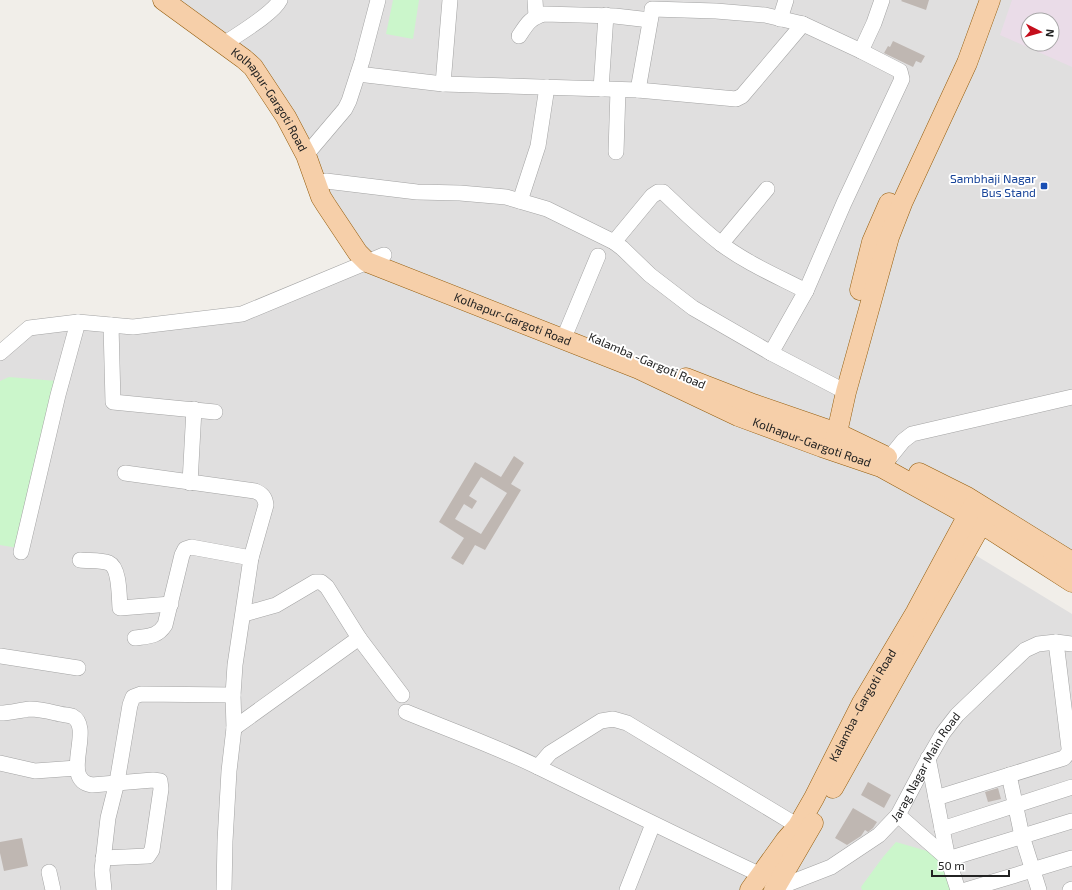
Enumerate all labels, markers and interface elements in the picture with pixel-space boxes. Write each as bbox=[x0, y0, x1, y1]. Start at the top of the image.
north arrow bbox=[1020, 12, 1060, 52]
text: N bbox=[1044, 28, 1057, 38]
street label: Kolhapur-Gargoti Road bbox=[229, 44, 311, 154]
place label: Sambhaji Nagar Bus Stand bbox=[950, 171, 1036, 199]
marker: Sambhaji Nagar Bus Stand bbox=[1039, 181, 1049, 191]
street label: Kolhapur-Gargoti Road bbox=[452, 289, 574, 348]
street label: Kalamba -Gargoti Road bbox=[587, 329, 708, 391]
street label: Kolhapur-Gargoti Road bbox=[751, 414, 873, 469]
street label: Kalamba -Gargoti Road bbox=[826, 646, 898, 764]
street label: Jarag Nagar Main Road bbox=[887, 709, 963, 824]
scale bar bbox=[932, 852, 1009, 878]
text: 50 m bbox=[938, 858, 965, 872]

